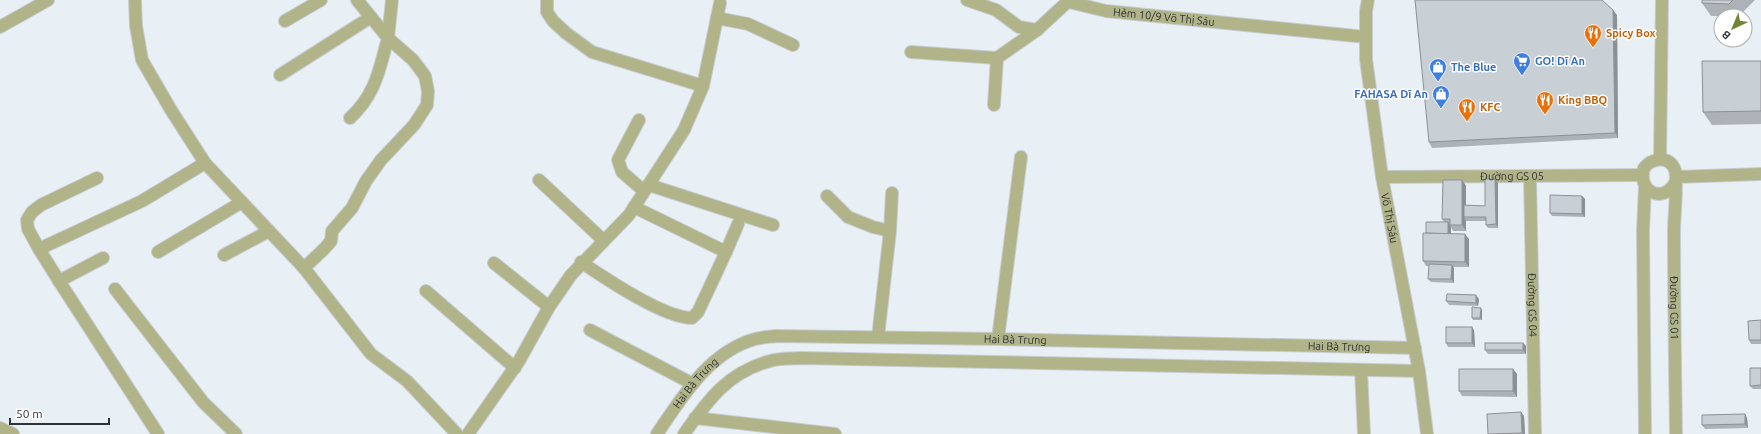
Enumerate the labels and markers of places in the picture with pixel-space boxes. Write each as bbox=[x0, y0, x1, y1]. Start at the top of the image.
restaurant icon: Spicy Box bbox=[1583, 23, 1603, 48]
place label: Spicy Box bbox=[1606, 27, 1656, 39]
supermarket icon: GO! Dĩ An bbox=[1512, 51, 1532, 76]
place label: GO! Dĩ An bbox=[1535, 55, 1585, 67]
shop icon: The Blue bbox=[1428, 57, 1448, 82]
place label: The Blue bbox=[1451, 61, 1496, 73]
shop icon: FAHASA Dĩ An bbox=[1431, 84, 1451, 109]
place label: FAHASA Dĩ An bbox=[1354, 88, 1428, 100]
restaurant icon: King BBQ bbox=[1535, 90, 1555, 115]
place label: King BBQ bbox=[1558, 94, 1608, 106]
restaurant icon: KFC bbox=[1457, 97, 1477, 122]
place label: KFC bbox=[1480, 101, 1500, 113]

